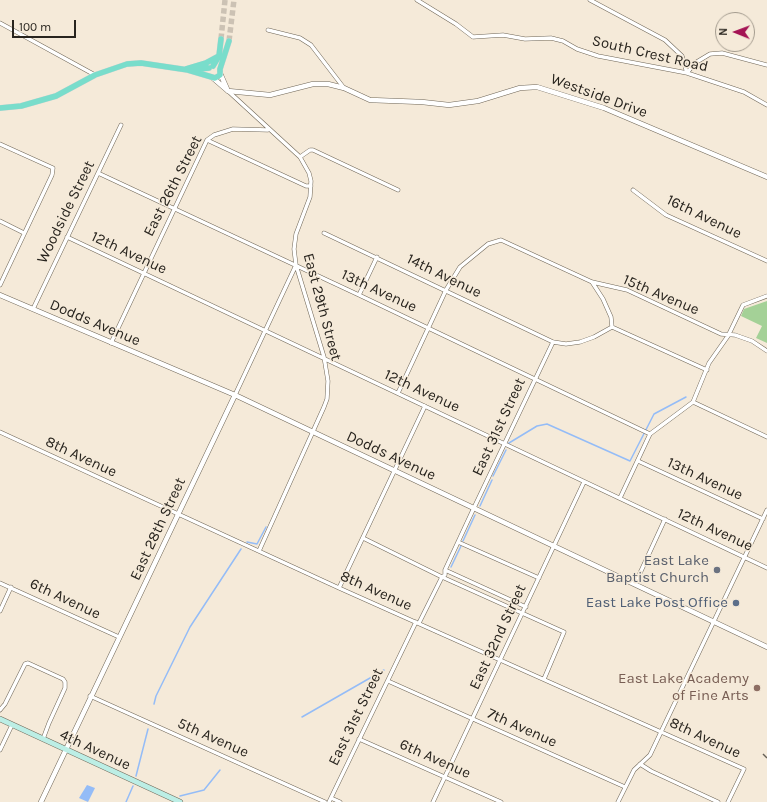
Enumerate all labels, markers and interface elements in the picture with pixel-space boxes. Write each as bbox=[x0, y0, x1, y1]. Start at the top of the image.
scale bar bbox=[14, 12, 78, 38]
north arrow bbox=[715, 12, 755, 52]
text: 100 m bbox=[19, 20, 51, 34]
text: N bbox=[717, 28, 730, 36]
street label: South Crest Road bbox=[590, 32, 710, 76]
street label: Westside Drive bbox=[548, 70, 650, 122]
street label: East 26th Street bbox=[140, 133, 206, 239]
street label: Woodside Street bbox=[33, 158, 99, 266]
street label: 16th Avenue bbox=[664, 191, 744, 243]
street label: 12th Avenue bbox=[88, 228, 170, 278]
street label: 14th Avenue bbox=[404, 250, 484, 302]
street label: East 29th Street bbox=[299, 251, 345, 363]
street label: 13th Avenue bbox=[338, 266, 420, 316]
street label: 15th Avenue bbox=[620, 271, 702, 319]
street label: Dodds Avenue bbox=[47, 296, 143, 350]
street label: 12th Avenue bbox=[381, 366, 463, 416]
street label: East 31st Street bbox=[468, 375, 530, 479]
street label: Dodds Avenue bbox=[343, 427, 439, 485]
street label: 8th Avenue bbox=[42, 433, 120, 481]
street label: 13th Avenue bbox=[664, 454, 746, 504]
street label: East 28th Street bbox=[126, 475, 190, 583]
street label: 12th Avenue bbox=[674, 505, 756, 555]
place label: East Lake Baptist Church bbox=[606, 552, 709, 587]
marker: East Lake Baptist Church bbox=[712, 565, 722, 575]
street label: 8th Avenue bbox=[337, 567, 415, 615]
street label: 6th Avenue bbox=[27, 575, 103, 623]
street label: East 32nd Street bbox=[466, 582, 530, 692]
place label: East Lake Post Office bbox=[586, 594, 728, 612]
marker: East Lake Post Office bbox=[731, 598, 741, 608]
street label: East 31st Street bbox=[325, 665, 387, 769]
place label: East Lake Academy of Fine Arts bbox=[618, 670, 749, 705]
marker: East Lake Academy of Fine Arts bbox=[752, 683, 762, 693]
street label: 7th Avenue bbox=[484, 705, 560, 751]
street label: 5th Avenue bbox=[175, 714, 251, 762]
street label: 8th Avenue bbox=[666, 714, 744, 762]
street label: 4th Avenue bbox=[57, 726, 133, 774]
street label: 6th Avenue bbox=[397, 735, 473, 783]

